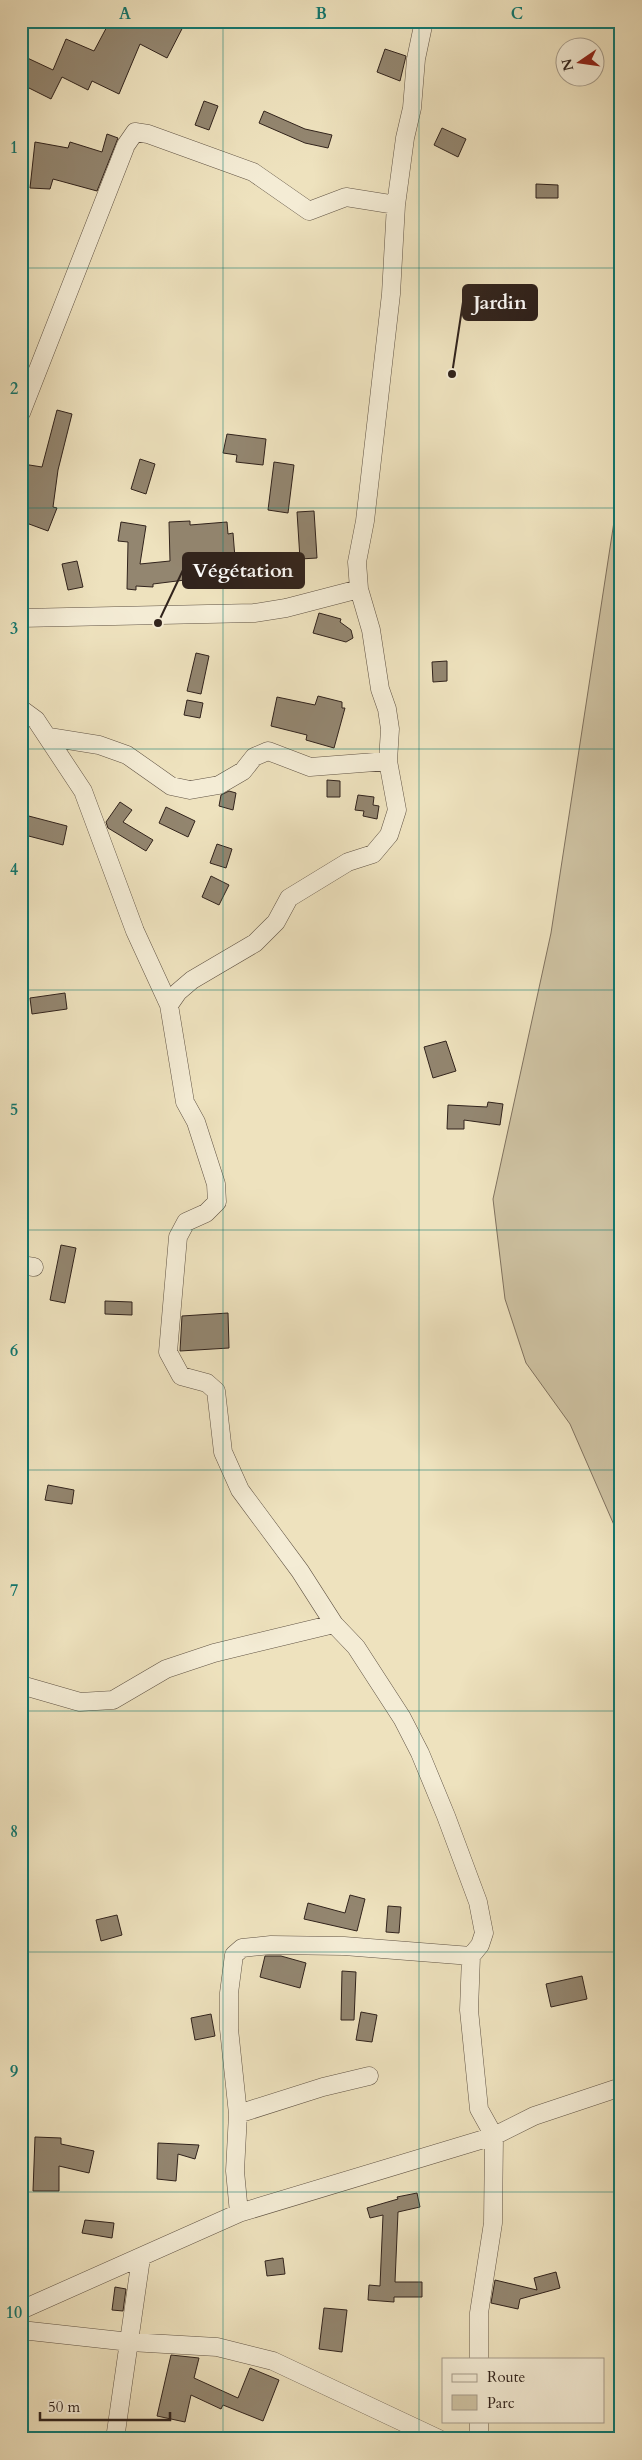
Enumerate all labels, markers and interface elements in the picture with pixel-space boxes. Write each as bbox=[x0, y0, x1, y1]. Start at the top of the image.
text: A bbox=[119, 3, 131, 25]
text: B bbox=[315, 3, 327, 25]
text: C bbox=[511, 3, 523, 25]
north arrow bbox=[554, 38, 604, 88]
text: N bbox=[557, 57, 578, 73]
text: 1 bbox=[10, 137, 18, 159]
callout: Jardin bbox=[463, 285, 537, 320]
text: Jardin bbox=[470, 289, 527, 316]
text: 2 bbox=[10, 378, 18, 400]
callout: Végétation bbox=[183, 553, 304, 588]
text: Végétation bbox=[192, 557, 294, 584]
text: 3 bbox=[10, 618, 18, 640]
text: 4 bbox=[10, 859, 18, 881]
text: 5 bbox=[10, 1099, 18, 1121]
text: 6 bbox=[10, 1340, 18, 1362]
text: 7 bbox=[10, 1580, 18, 1602]
text: 8 bbox=[10, 1821, 18, 1843]
text: 9 bbox=[10, 2061, 18, 2083]
text: 10 bbox=[6, 2302, 22, 2324]
legend bbox=[442, 2358, 604, 2422]
text: Route bbox=[487, 2367, 525, 2387]
scale bar bbox=[40, 2390, 170, 2422]
text: Parc bbox=[487, 2393, 515, 2413]
text: 50 m bbox=[48, 2397, 80, 2417]

